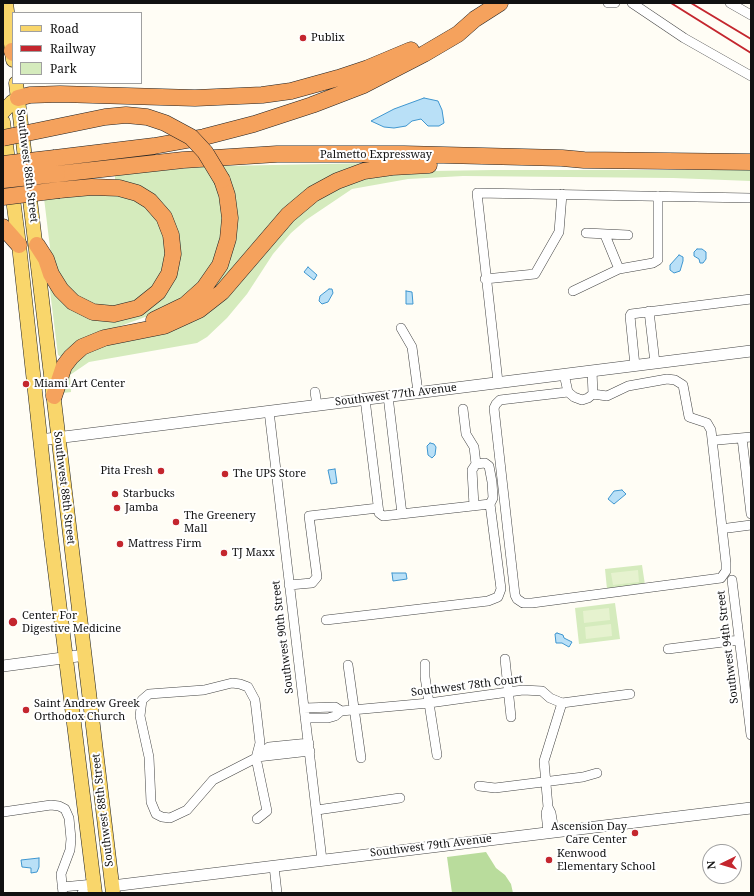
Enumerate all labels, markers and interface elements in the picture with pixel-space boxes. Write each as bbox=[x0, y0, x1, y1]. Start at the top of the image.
legend bbox=[12, 12, 142, 84]
text: Road bbox=[50, 20, 79, 37]
place label: Publix bbox=[311, 31, 345, 45]
marker: Publix bbox=[298, 33, 308, 43]
text: Railway bbox=[50, 40, 96, 57]
text: Park bbox=[50, 60, 77, 77]
street label: Southwest 88th Street bbox=[14, 109, 40, 223]
street label: Palmetto Expressway bbox=[320, 148, 432, 162]
place label: Miami Art Center bbox=[34, 377, 125, 391]
marker: Miami Art Center bbox=[21, 379, 31, 389]
street label: Southwest 77th Avenue bbox=[334, 381, 458, 409]
street label: Southwest 88th Street bbox=[51, 431, 77, 545]
place label: Pita Fresh bbox=[100, 464, 153, 478]
marker: Pita Fresh bbox=[156, 466, 166, 476]
place label: The UPS Store bbox=[233, 467, 306, 481]
marker: The UPS Store bbox=[220, 469, 230, 479]
place label: Starbucks bbox=[123, 487, 175, 501]
marker: Starbucks bbox=[110, 489, 120, 499]
place label: Jamba bbox=[125, 501, 158, 515]
marker: Jamba bbox=[112, 503, 122, 513]
place label: The Greenery Mall bbox=[184, 509, 256, 535]
marker: The Greenery Mall bbox=[171, 517, 181, 527]
place label: Mattress Firm bbox=[128, 537, 202, 551]
marker: Mattress Firm bbox=[115, 539, 125, 549]
place label: TJ Maxx bbox=[232, 546, 275, 560]
marker: TJ Maxx bbox=[219, 548, 229, 558]
street label: Southwest 90th Street bbox=[270, 580, 296, 694]
street label: Southwest 94th Street bbox=[715, 590, 741, 704]
place label: Center For Digestive Medicine bbox=[22, 609, 121, 635]
marker: Center For Digestive Medicine bbox=[7, 616, 19, 628]
street label: Southwest 78th Court bbox=[410, 673, 524, 699]
place label: Saint Andrew Greek Orthodox Church bbox=[34, 697, 140, 723]
marker: Saint Andrew Greek Orthodox Church bbox=[21, 705, 31, 715]
street label: Southwest 88th Street bbox=[90, 753, 116, 867]
place label: Ascension Day Care Center bbox=[551, 820, 627, 846]
marker: Ascension Day Care Center bbox=[630, 828, 640, 838]
street label: Southwest 79th Avenue bbox=[369, 832, 493, 860]
north arrow bbox=[702, 844, 742, 884]
place label: Kenwood Elementary School bbox=[557, 847, 655, 873]
marker: Kenwood Elementary School bbox=[544, 855, 554, 865]
text: N bbox=[703, 860, 718, 870]

